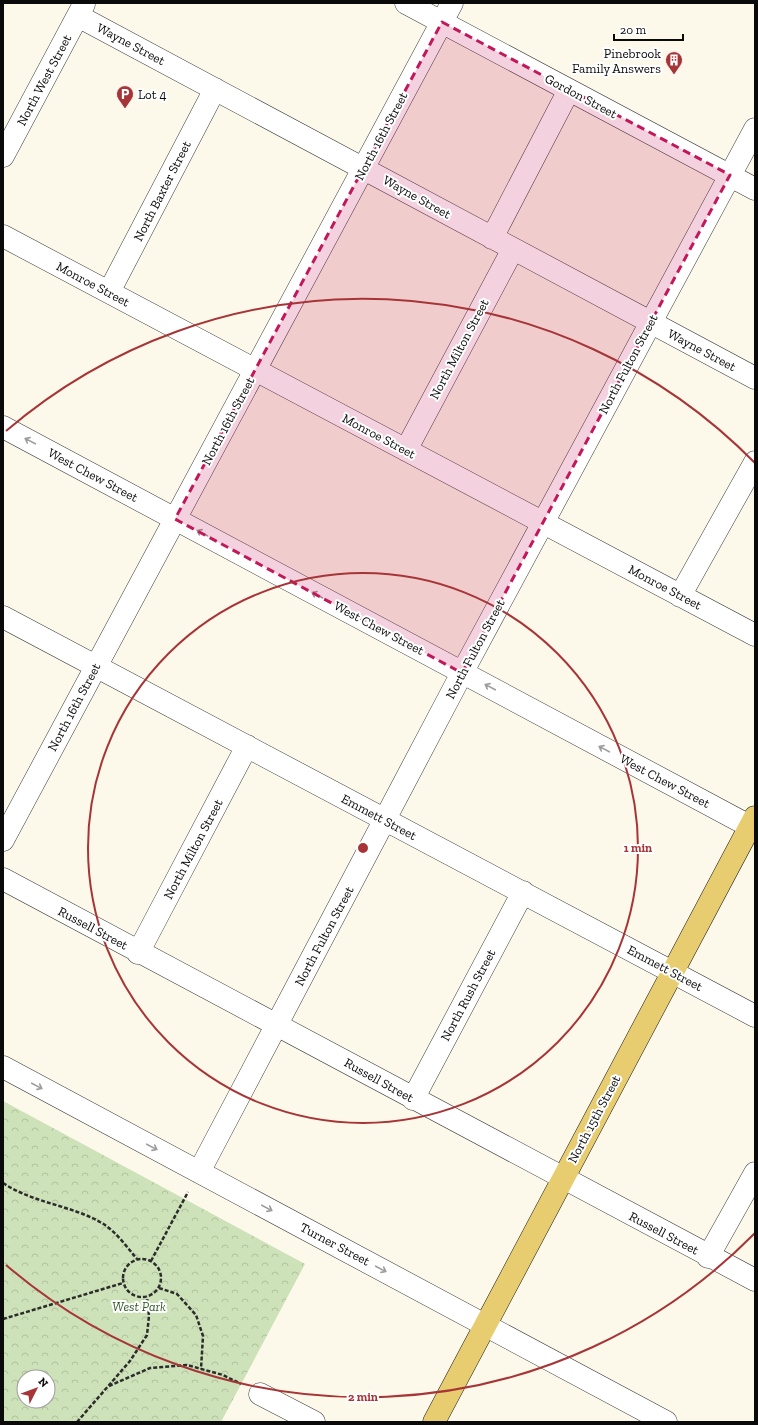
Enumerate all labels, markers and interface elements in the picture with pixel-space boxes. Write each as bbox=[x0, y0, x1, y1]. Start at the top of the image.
scale bar bbox=[614, 16, 683, 42]
street label: Wayne Street bbox=[94, 20, 168, 68]
text: 20 m bbox=[620, 23, 647, 37]
street label: North West Street bbox=[14, 32, 74, 128]
place label: Pinebrook Family Answers bbox=[572, 46, 661, 76]
building icon: Pinebrook Family Answers bbox=[664, 50, 684, 75]
street label: Gordon Street bbox=[542, 71, 620, 121]
parking icon: Lot 4 bbox=[115, 84, 135, 109]
place label: Lot 4 bbox=[138, 87, 167, 102]
street label: North 16th Street bbox=[352, 89, 411, 183]
street label: North Baxter Street bbox=[130, 138, 194, 244]
street label: Wayne Street bbox=[381, 172, 454, 222]
street label: Monroe Street bbox=[54, 258, 132, 310]
street label: North Milton Street bbox=[426, 296, 492, 402]
street label: North Fulton Street bbox=[595, 312, 661, 416]
street label: Wayne Street bbox=[665, 326, 739, 374]
street label: North 16th Street bbox=[199, 374, 258, 468]
street label: Monroe Street bbox=[340, 410, 418, 462]
one-way arrow bbox=[24, 437, 36, 445]
street label: West Chew Street bbox=[45, 445, 141, 505]
one-way arrow bbox=[196, 529, 208, 537]
street label: Monroe Street bbox=[626, 561, 704, 613]
one-way arrow bbox=[311, 590, 323, 598]
street label: North Fulton Street bbox=[442, 597, 508, 701]
street label: West Chew Street bbox=[331, 598, 427, 658]
street label: North 16th Street bbox=[45, 660, 104, 754]
one-way arrow bbox=[484, 683, 496, 691]
one-way arrow bbox=[599, 744, 611, 752]
street label: West Chew Street bbox=[617, 751, 713, 811]
street label: Emmett Street bbox=[339, 791, 419, 843]
street label: North Milton Street bbox=[160, 796, 226, 902]
centre of rings bbox=[356, 841, 370, 855]
text: 1 min bbox=[624, 841, 652, 855]
street label: North Fulton Street bbox=[291, 884, 357, 988]
street label: Russell Street bbox=[56, 903, 131, 953]
street label: Emmett Street bbox=[625, 942, 705, 994]
street label: North Rush Street bbox=[437, 946, 499, 1043]
street label: Russell Street bbox=[342, 1055, 416, 1105]
street label: North 15th Street bbox=[565, 1072, 624, 1165]
one-way arrow bbox=[31, 1082, 43, 1090]
one-way arrow bbox=[146, 1143, 158, 1151]
one-way arrow bbox=[261, 1205, 273, 1212]
street label: Russell Street bbox=[627, 1208, 702, 1258]
street label: Turner Street bbox=[298, 1219, 373, 1269]
one-way arrow bbox=[375, 1266, 387, 1274]
park label: West Park bbox=[112, 1299, 166, 1314]
north arrow bbox=[16, 1369, 56, 1409]
text: N bbox=[35, 1375, 51, 1391]
text: 2 min bbox=[348, 1390, 378, 1404]

